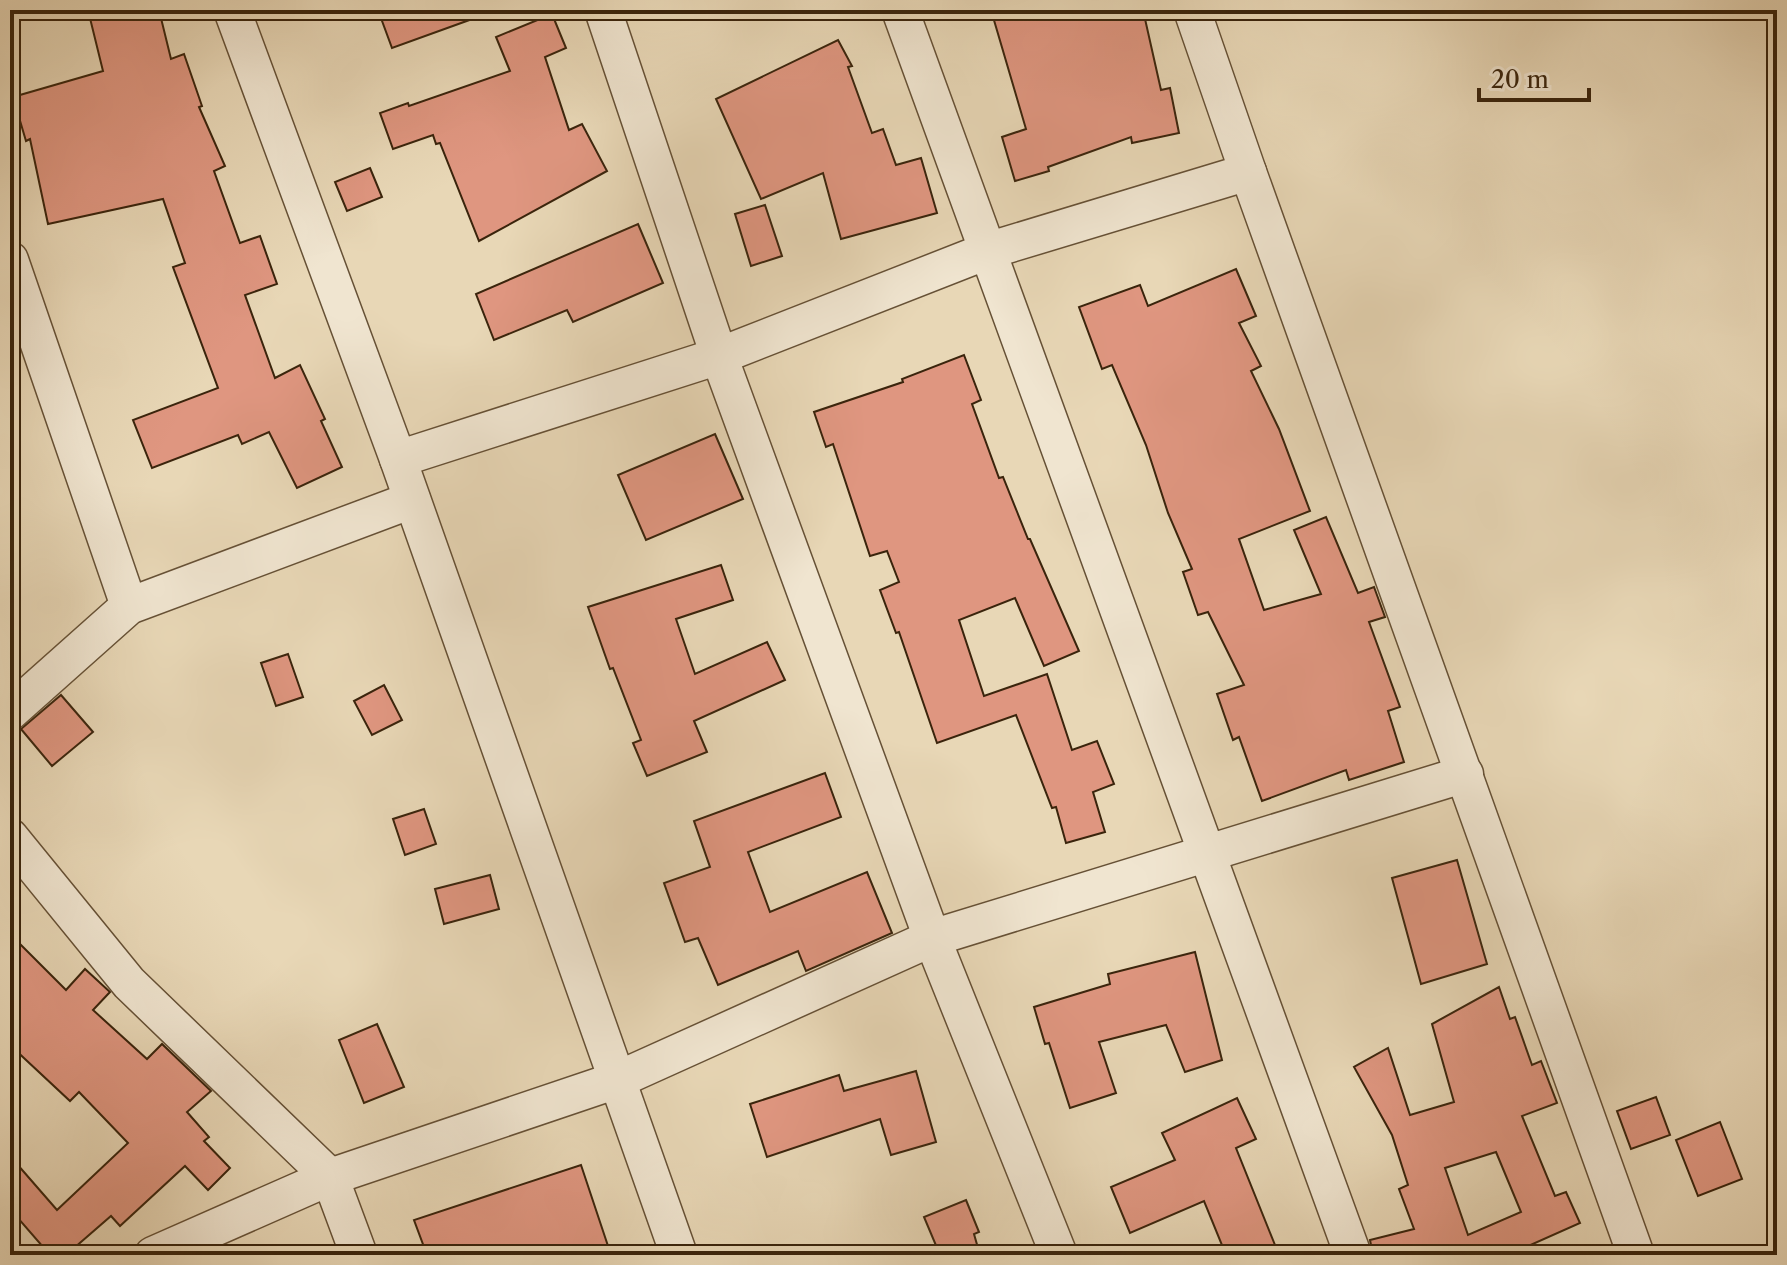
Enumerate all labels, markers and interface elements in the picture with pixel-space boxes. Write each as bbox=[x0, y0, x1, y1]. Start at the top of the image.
scale bar bbox=[1479, 52, 1589, 102]
text: 20 m bbox=[1491, 65, 1549, 94]

